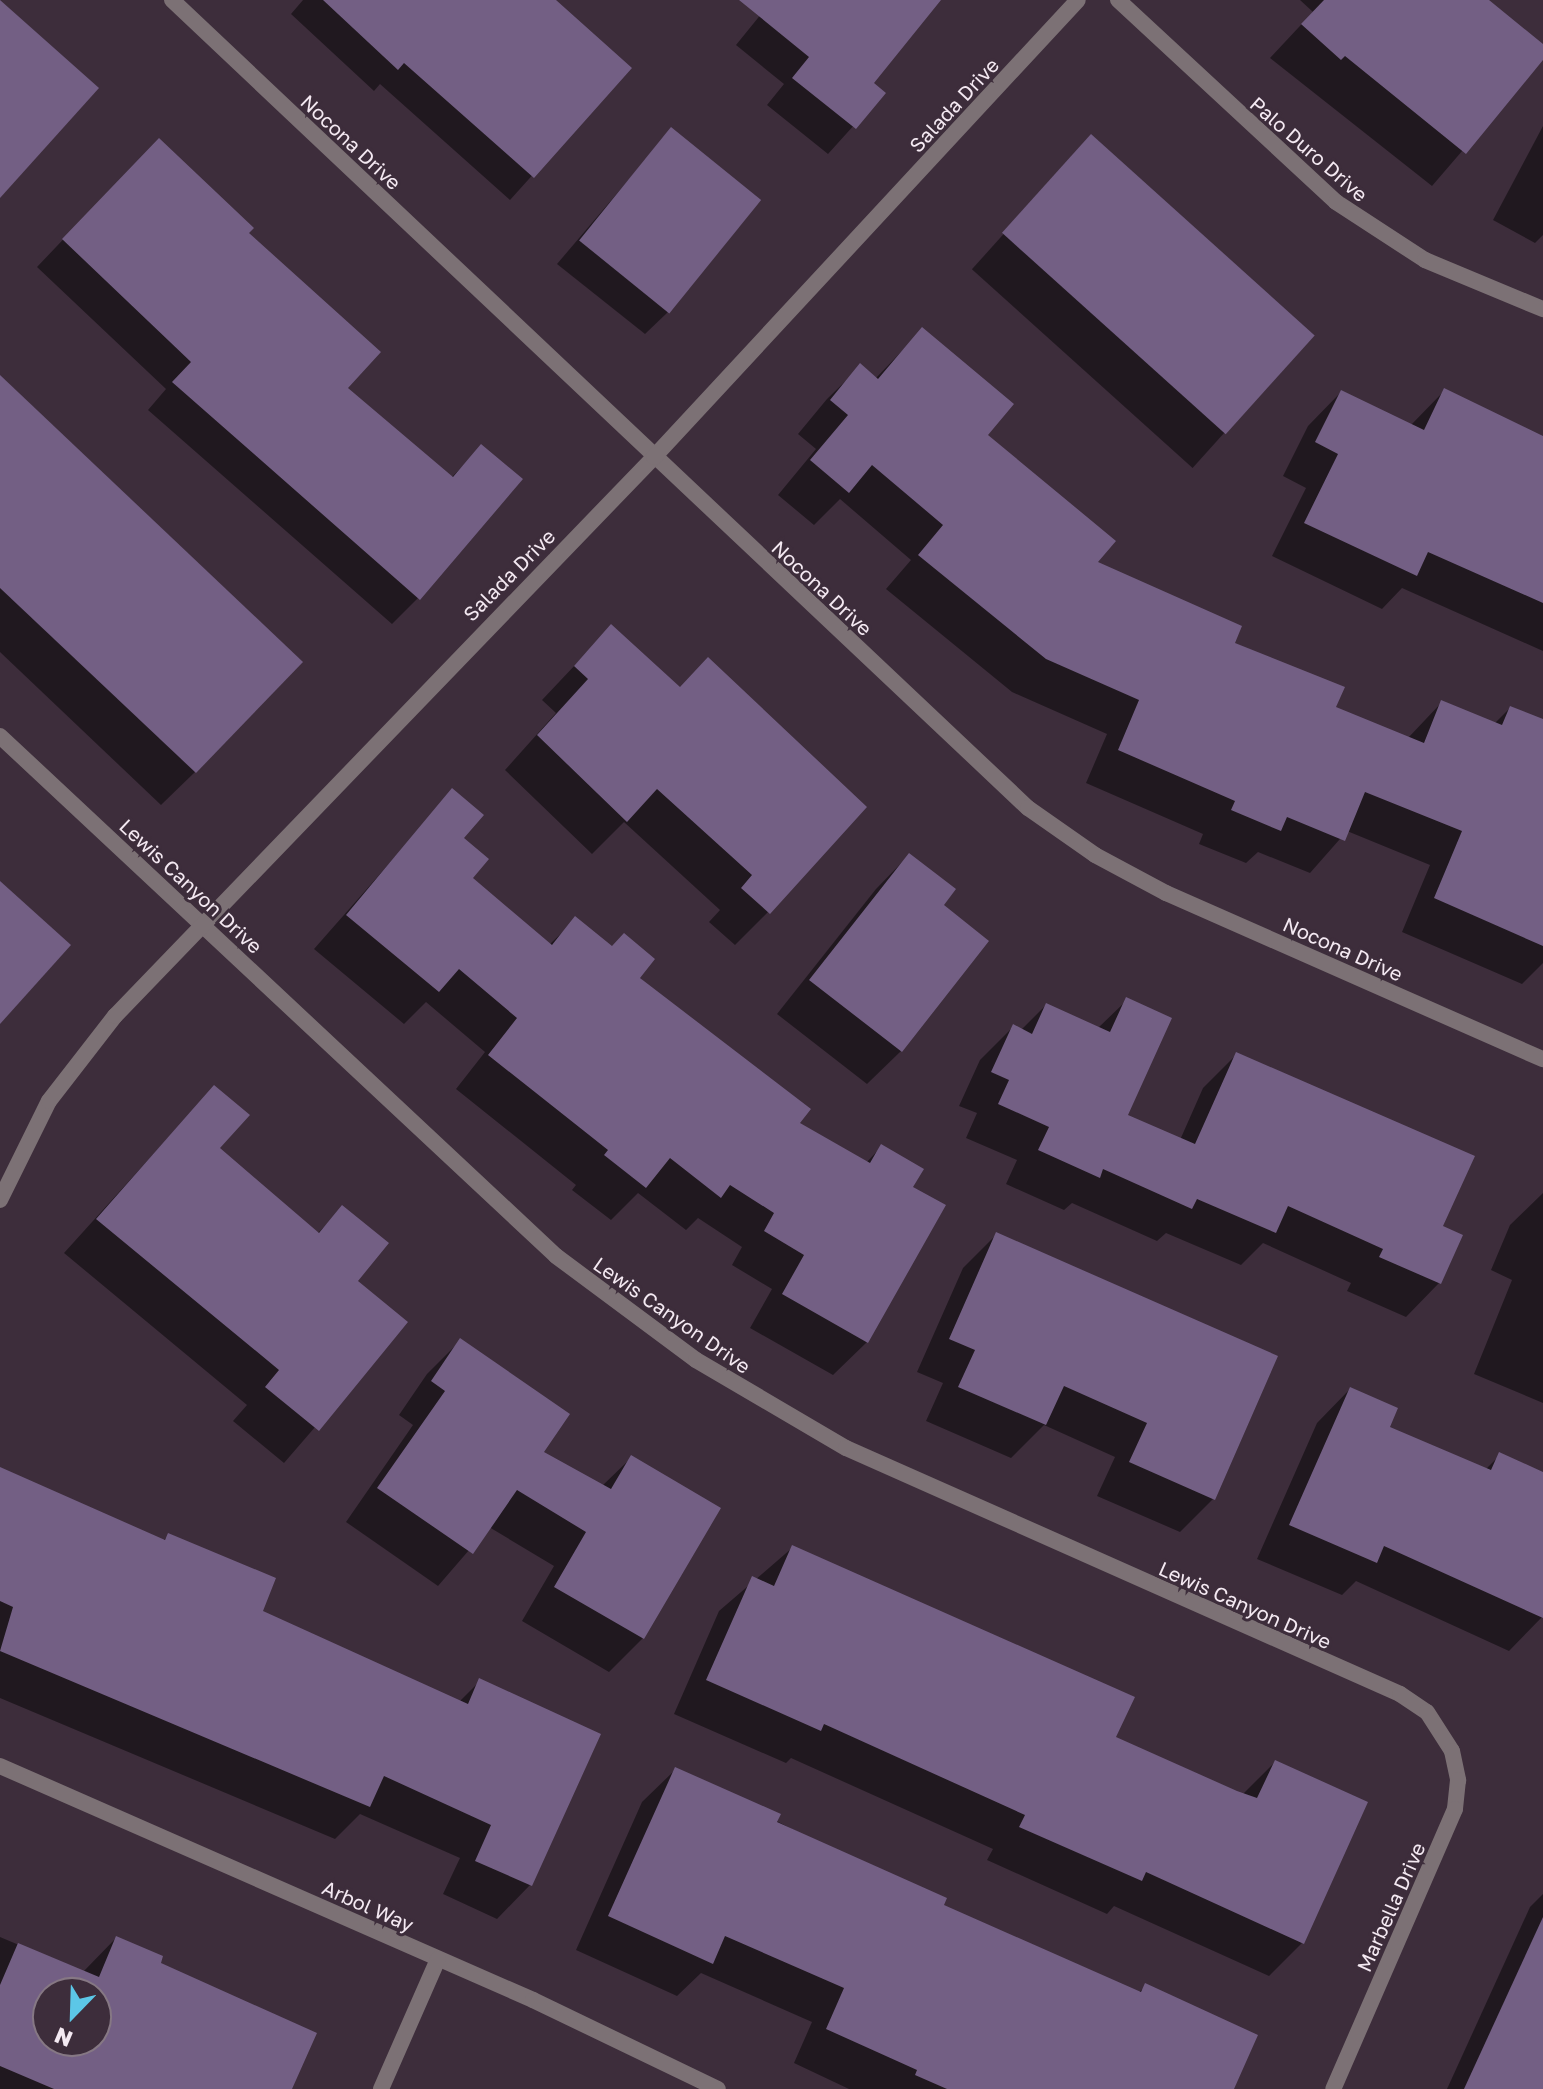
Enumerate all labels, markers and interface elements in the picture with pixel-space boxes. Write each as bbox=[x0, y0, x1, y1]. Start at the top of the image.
street label: Salada Drive bbox=[904, 53, 1004, 157]
street label: Nocona Drive bbox=[296, 89, 406, 195]
street label: Palo Duro Drive bbox=[1245, 92, 1373, 206]
street label: Salada Drive bbox=[458, 524, 560, 626]
street label: Nocona Drive bbox=[767, 535, 877, 641]
street label: Lewis Canyon Drive bbox=[115, 814, 267, 958]
street label: Nocona Drive bbox=[1280, 912, 1406, 986]
street label: Lewis Canyon Drive bbox=[589, 1252, 755, 1378]
street label: Lewis Canyon Drive bbox=[1155, 1556, 1335, 1654]
street label: Marbella Drive bbox=[1352, 1839, 1430, 1975]
street label: Arbol Way bbox=[319, 1875, 417, 1937]
north arrow bbox=[32, 1977, 112, 2057]
text: N bbox=[50, 2022, 76, 2053]

